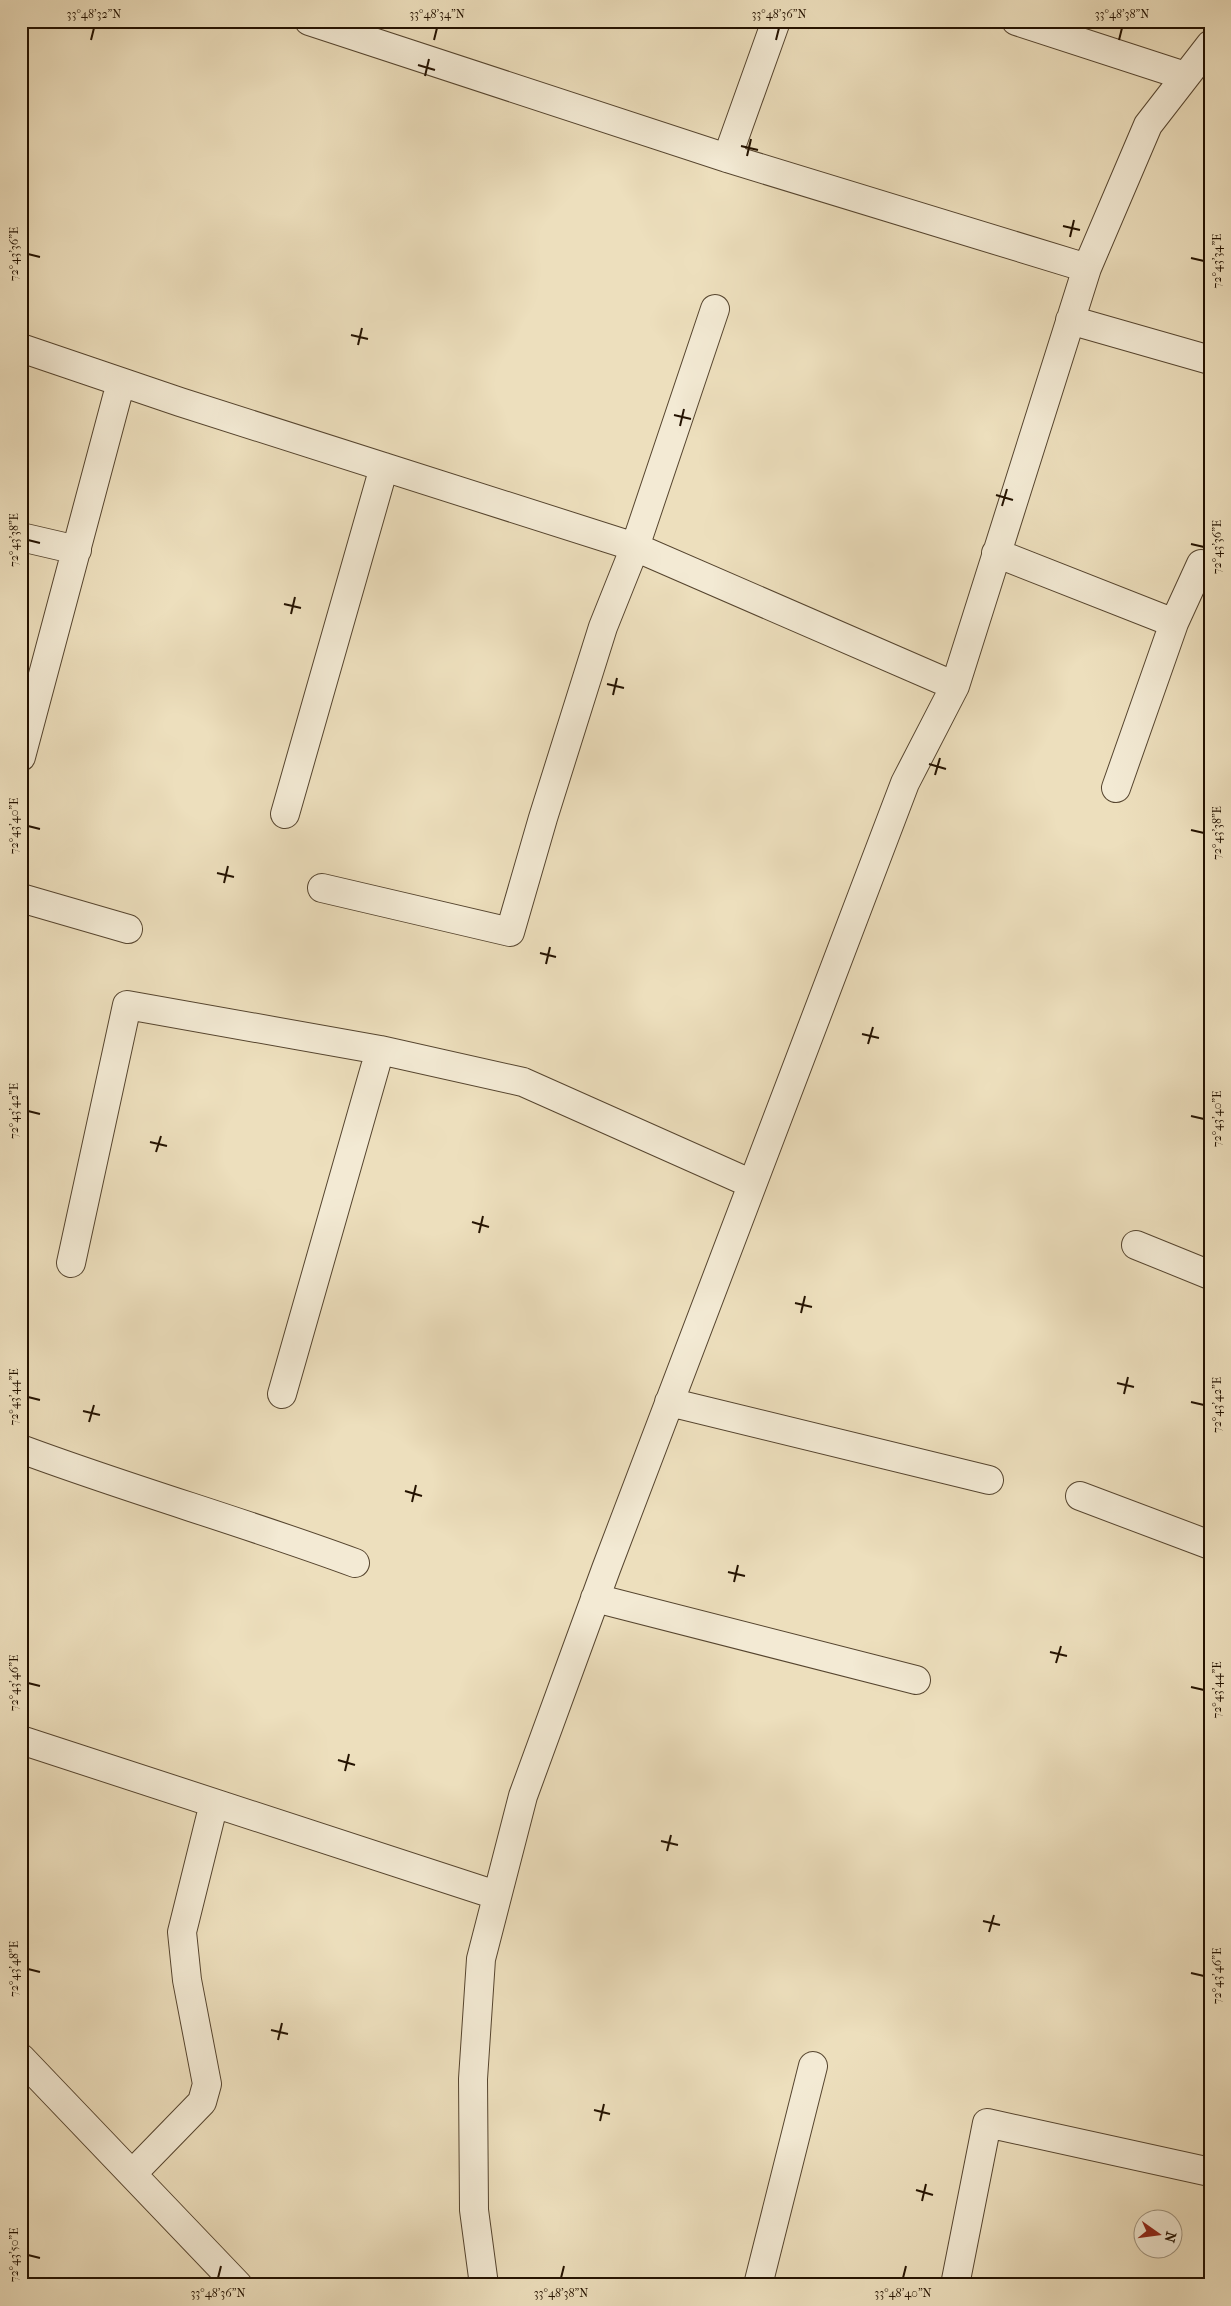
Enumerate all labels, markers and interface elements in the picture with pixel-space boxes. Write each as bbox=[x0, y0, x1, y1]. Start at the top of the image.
text: 33°48'32"N bbox=[67, 7, 121, 21]
text: 33°48'34"N bbox=[409, 7, 465, 21]
text: 33°48'36"N bbox=[751, 7, 807, 21]
text: 33°48'38"N bbox=[1095, 7, 1149, 21]
text: 72°43'36"E bbox=[7, 227, 21, 281]
text: 72°43'34"E bbox=[1210, 234, 1224, 288]
text: 72°43'38"E bbox=[7, 513, 21, 567]
text: 72°43'36"E bbox=[1210, 520, 1224, 574]
text: 72°43'40"E bbox=[7, 798, 21, 854]
text: 72°43'38"E bbox=[1210, 806, 1224, 860]
text: 72°43'42"E bbox=[7, 1083, 21, 1139]
text: 72°43'40"E bbox=[1210, 1091, 1224, 1147]
text: 72°43'44"E bbox=[7, 1368, 21, 1426]
text: 72°43'42"E bbox=[1210, 1377, 1224, 1433]
text: 72°43'46"E bbox=[7, 1655, 21, 1711]
text: 72°43'44"E bbox=[1210, 1661, 1224, 1719]
text: 72°43'48"E bbox=[7, 1941, 21, 1997]
text: 72°43'46"E bbox=[1210, 1948, 1224, 2004]
north arrow bbox=[1134, 2208, 1184, 2258]
text: 72°43'50"E bbox=[7, 2228, 21, 2282]
text: N bbox=[1161, 2230, 1180, 2245]
text: 33°48'36"N bbox=[190, 2286, 246, 2300]
text: 33°48'38"N bbox=[534, 2286, 588, 2300]
text: 33°48'40"N bbox=[874, 2286, 932, 2300]

